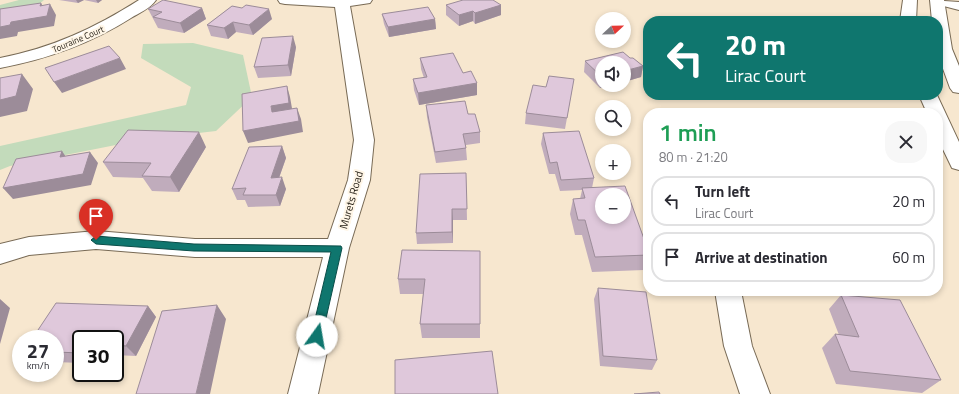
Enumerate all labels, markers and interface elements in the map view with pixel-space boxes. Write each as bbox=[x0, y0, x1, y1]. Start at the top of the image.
north arrow bbox=[595, 12, 631, 48]
map controls bbox=[595, 12, 631, 224]
street label: Touraine Court bbox=[50, 22, 107, 56]
text: 20 m bbox=[725, 23, 786, 66]
icon: left bbox=[659, 32, 711, 84]
button: sound bbox=[595, 56, 631, 92]
text: Lirac Court bbox=[725, 62, 806, 89]
button: search bbox=[595, 100, 631, 136]
text: 1 min bbox=[659, 114, 717, 150]
button: close bbox=[885, 121, 927, 163]
button: + bbox=[595, 144, 631, 180]
text: 80 m · 21:20 bbox=[659, 147, 728, 167]
street label: Murets Road bbox=[335, 169, 367, 231]
text: Turn left bbox=[695, 180, 750, 203]
button: − bbox=[595, 188, 631, 224]
icon: left bbox=[661, 190, 683, 212]
text: 20 m bbox=[892, 190, 925, 213]
pin bbox=[79, 199, 113, 240]
text: Lirac Court bbox=[695, 203, 753, 223]
icon: arrive bbox=[85, 205, 107, 227]
icon: arrive bbox=[661, 246, 683, 268]
text: Arrive at destination bbox=[695, 246, 828, 269]
text: 60 m bbox=[892, 246, 925, 269]
position arrow bbox=[296, 315, 338, 357]
speed limit sign: 30 bbox=[72, 330, 124, 382]
text: 27 bbox=[27, 335, 49, 366]
text: km/h bbox=[27, 358, 49, 373]

